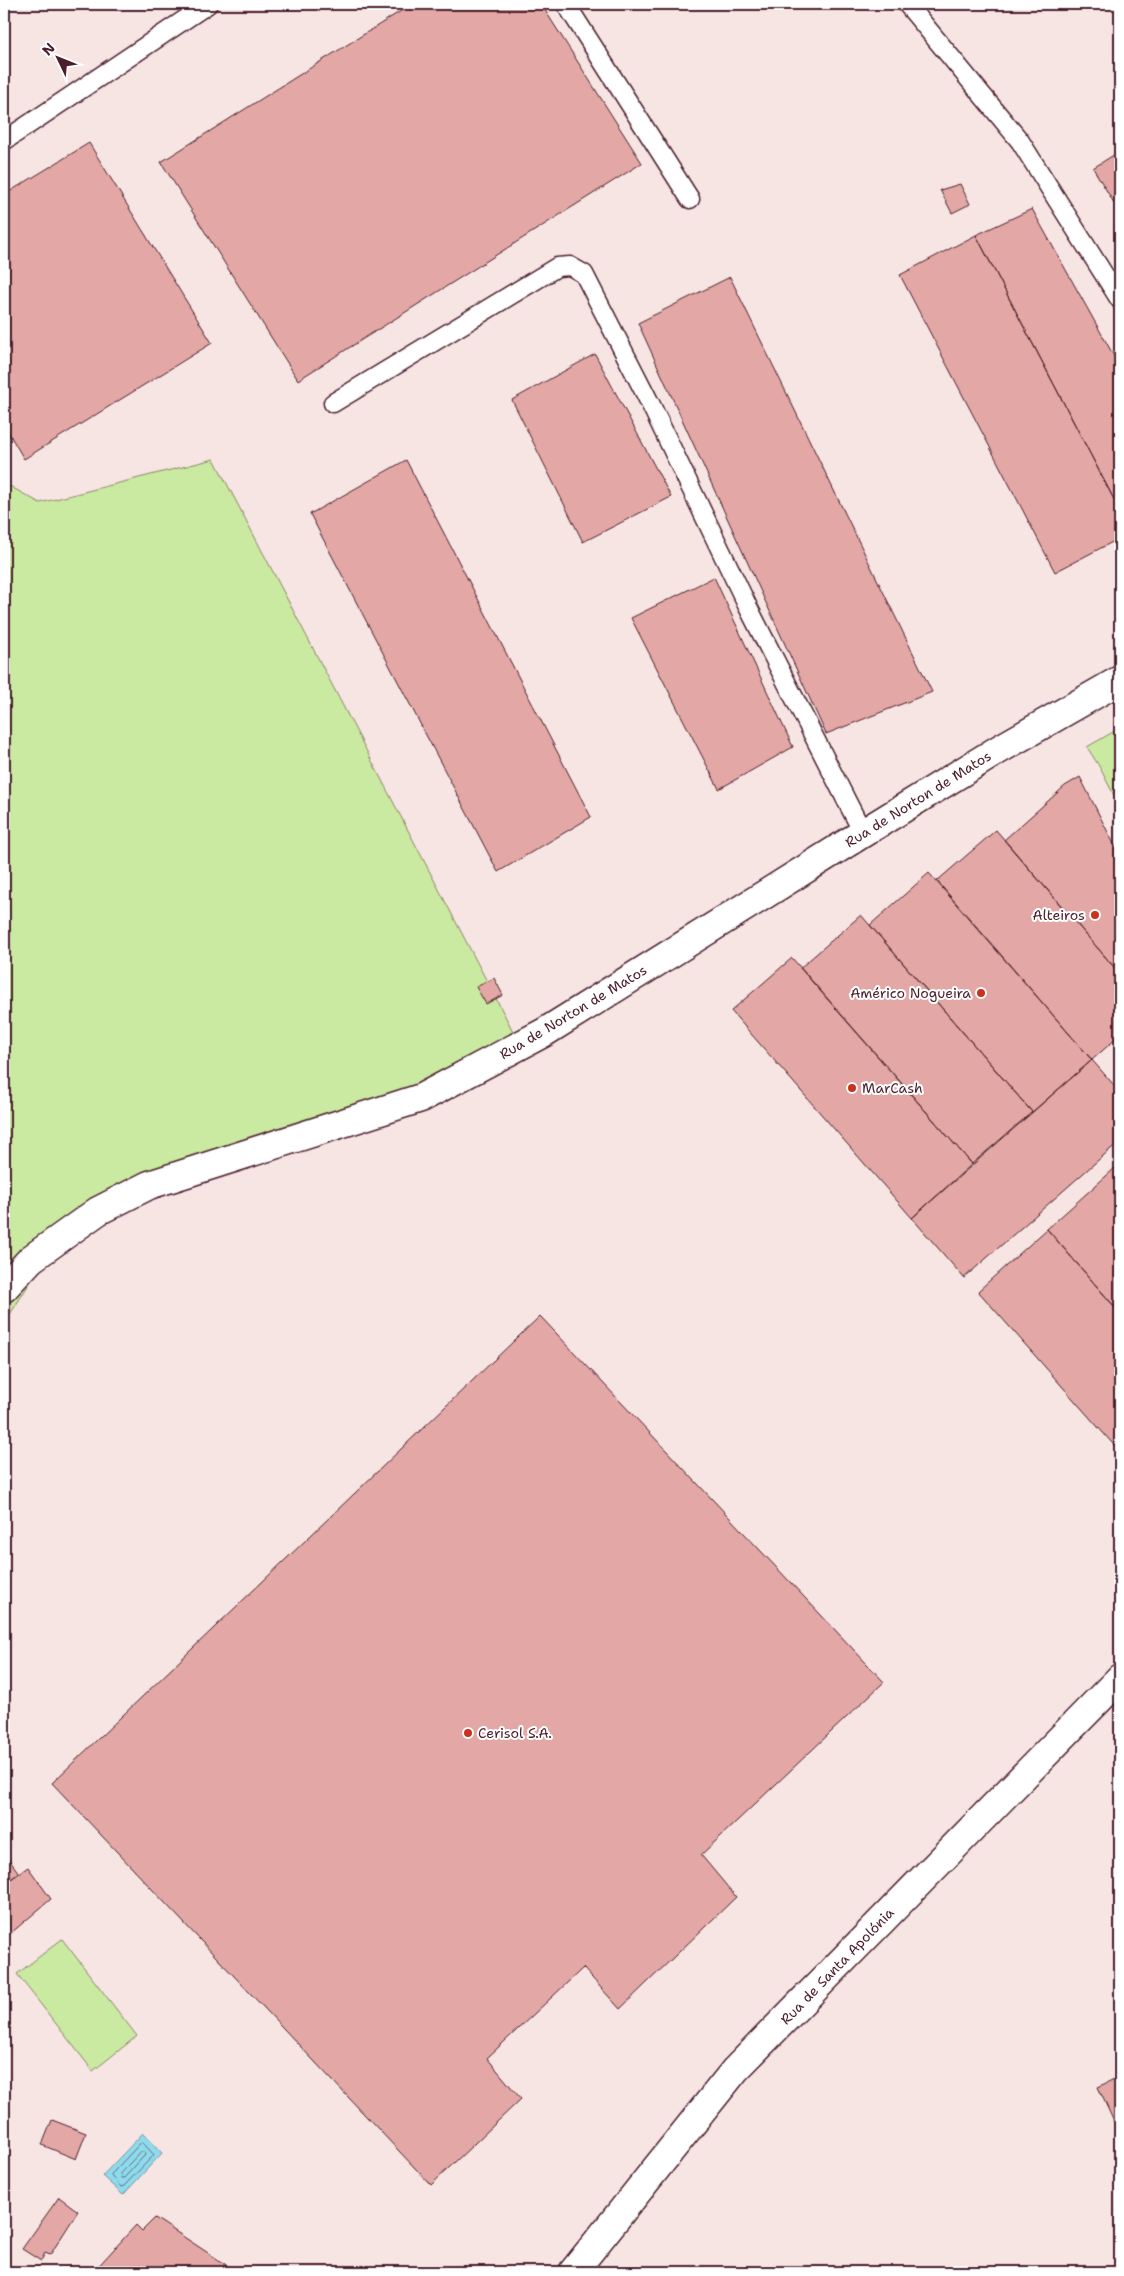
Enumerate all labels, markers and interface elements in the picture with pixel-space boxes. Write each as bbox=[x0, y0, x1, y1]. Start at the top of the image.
north arrow bbox=[32, 32, 82, 82]
text: N bbox=[38, 39, 59, 59]
street label: Rua de Norton de Matos bbox=[842, 747, 994, 851]
place label: Alteiros bbox=[1033, 906, 1085, 924]
marker: Alteiros bbox=[1089, 909, 1101, 921]
street label: Rua de Norton de Matos bbox=[496, 961, 650, 1063]
place label: Américo Nogueira bbox=[850, 984, 971, 1002]
marker: Américo Nogueira bbox=[975, 987, 987, 999]
place label: MarCash bbox=[862, 1079, 923, 1097]
marker: MarCash bbox=[846, 1082, 858, 1094]
place label: Cerisol S.A. bbox=[478, 1724, 552, 1742]
marker: Cerisol S.A. bbox=[462, 1727, 474, 1739]
street label: Rua de Santa Apolónia bbox=[776, 1903, 898, 2028]

